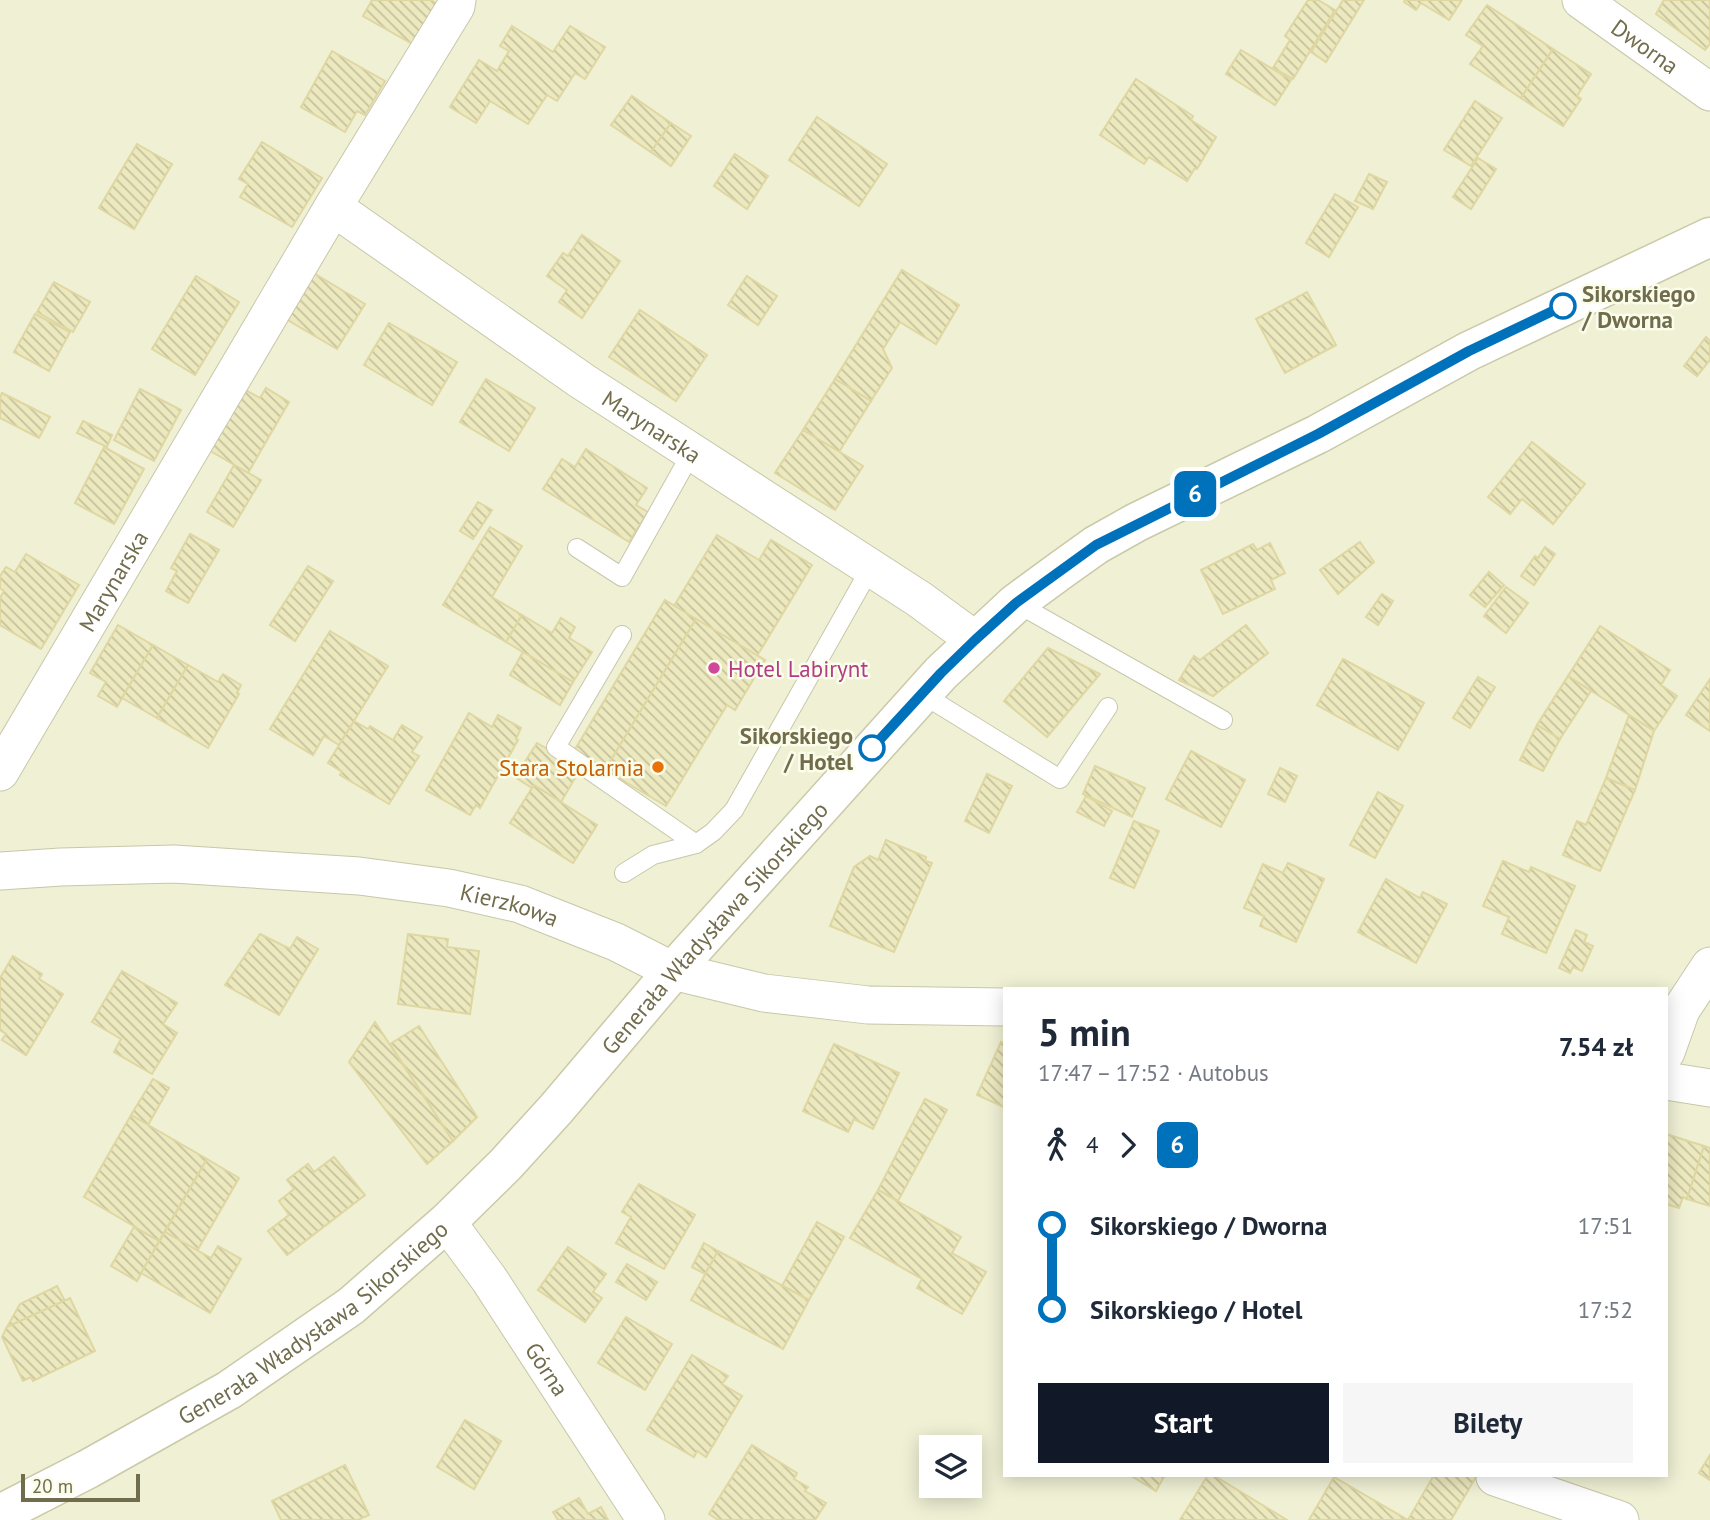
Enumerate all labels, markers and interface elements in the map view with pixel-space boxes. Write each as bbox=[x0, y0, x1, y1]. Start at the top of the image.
street label: Dworna bbox=[1606, 12, 1685, 80]
place label: Sikorskiego / Dworna bbox=[1581, 279, 1695, 334]
marker: Sikorskiego / Dworna bbox=[1550, 293, 1576, 319]
street label: Marynarska bbox=[597, 384, 707, 469]
line badge: 6 bbox=[1172, 471, 1218, 517]
text: 6 bbox=[1188, 478, 1202, 509]
street label: Marynarska bbox=[72, 525, 154, 636]
place label: Hotel Labirynt bbox=[728, 654, 868, 683]
marker: Hotel Labirynt bbox=[706, 660, 722, 676]
place label: Sikorskiego / Hotel bbox=[740, 721, 853, 776]
marker: Sikorskiego / Hotel bbox=[859, 735, 885, 761]
place label: Stara Stolarnia bbox=[499, 753, 644, 782]
marker: Stara Stolarnia bbox=[650, 759, 666, 775]
street label: Generała Władysława Sikorskiego bbox=[595, 795, 834, 1060]
street label: Kierzkowa bbox=[458, 877, 563, 932]
text: 5 min bbox=[1038, 1007, 1131, 1056]
text: 7.54 zł bbox=[1559, 1030, 1633, 1063]
text: 17:47 – 17:52 · Autobus bbox=[1038, 1058, 1269, 1087]
icon: walk bbox=[1038, 1126, 1076, 1164]
icon: forward bbox=[1109, 1126, 1147, 1164]
text: 6 bbox=[1171, 1129, 1184, 1160]
text: 4 bbox=[1086, 1130, 1099, 1159]
text: Sikorskiego / Dworna bbox=[1090, 1209, 1327, 1242]
text: 17:51 bbox=[1578, 1211, 1633, 1240]
street label: Generała Władysława Sikorskiego bbox=[173, 1214, 453, 1430]
text: Sikorskiego / Hotel bbox=[1090, 1293, 1302, 1326]
text: 17:52 bbox=[1578, 1295, 1633, 1324]
street label: Górna bbox=[519, 1337, 576, 1401]
button: Start bbox=[1038, 1383, 1329, 1463]
button: Bilety bbox=[1343, 1383, 1633, 1463]
map controls bbox=[919, 1435, 982, 1498]
button: layers bbox=[919, 1435, 982, 1498]
scale bar bbox=[21, 1471, 140, 1503]
text: 20 m bbox=[32, 1474, 73, 1498]

